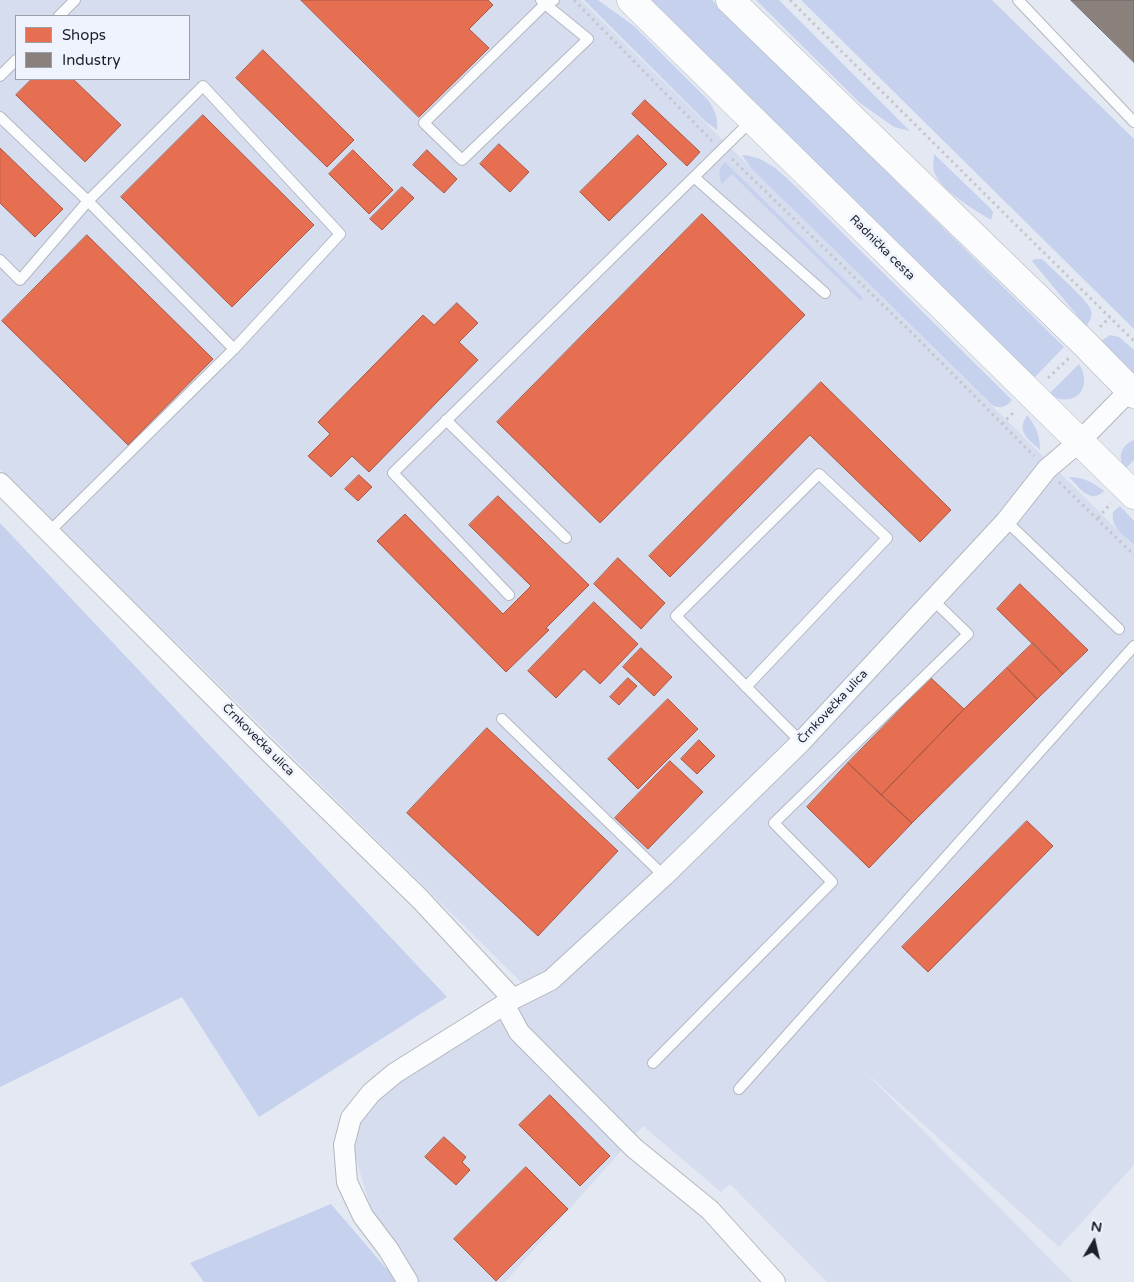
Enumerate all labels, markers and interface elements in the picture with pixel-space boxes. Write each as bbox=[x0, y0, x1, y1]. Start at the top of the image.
legend bbox=[15, 15, 190, 80]
text: Shops bbox=[62, 26, 106, 44]
text: Industry bbox=[62, 51, 121, 69]
street label: Radnička cesta bbox=[846, 212, 918, 284]
street label: Črnkovečka ulica bbox=[795, 667, 871, 747]
street label: Črnkovečka ulica bbox=[219, 701, 297, 779]
north arrow bbox=[1069, 1217, 1119, 1267]
text: N bbox=[1090, 1217, 1103, 1236]

